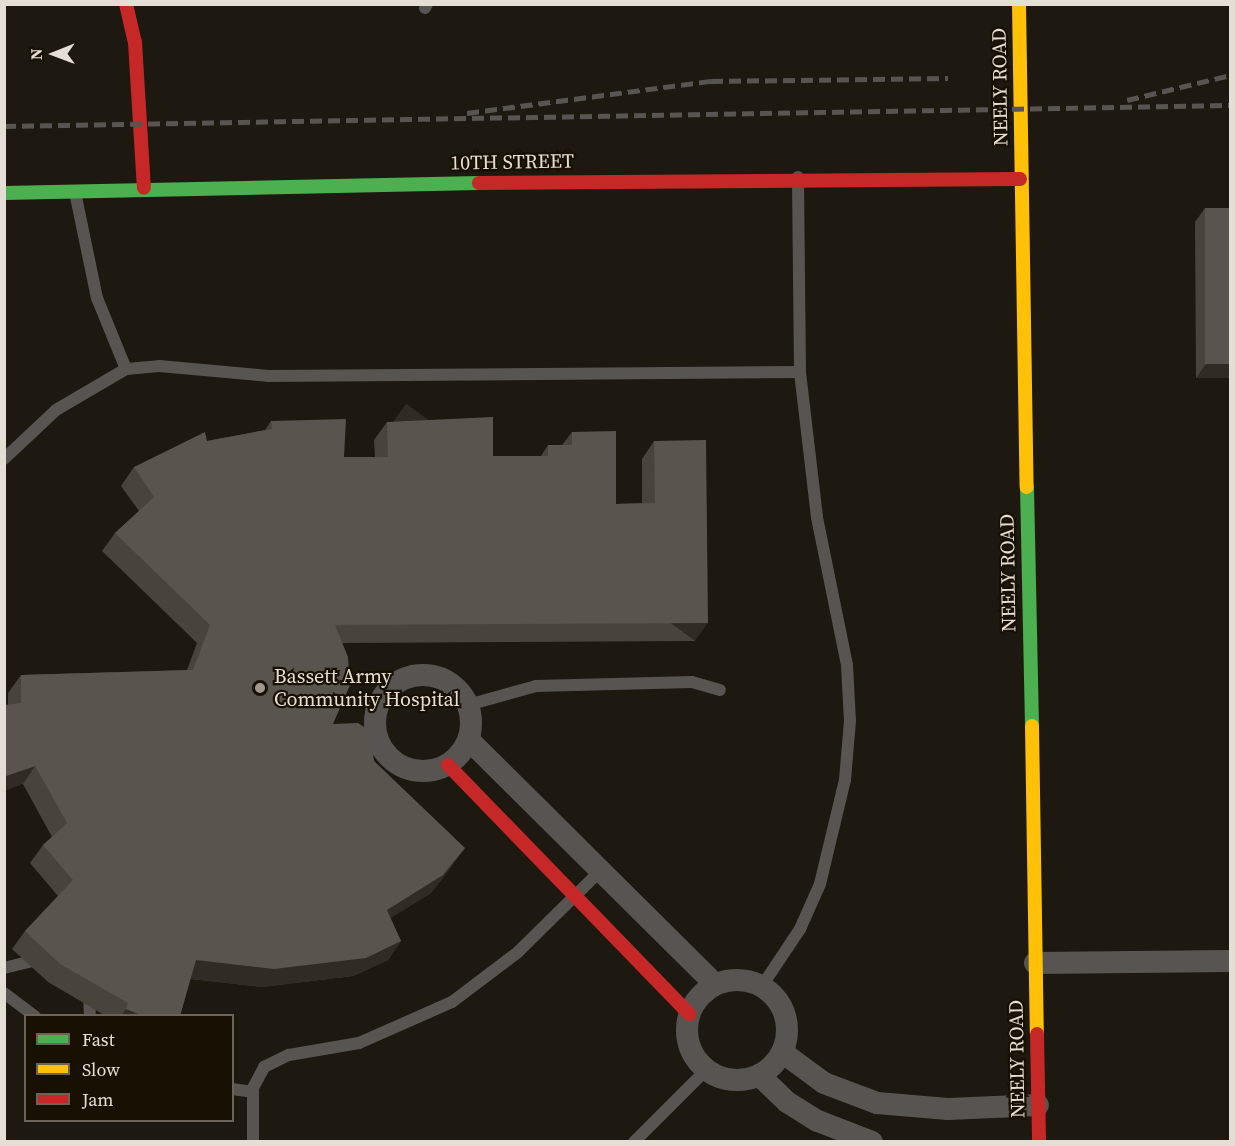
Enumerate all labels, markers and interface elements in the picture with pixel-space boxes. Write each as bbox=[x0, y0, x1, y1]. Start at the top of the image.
north arrow bbox=[24, 24, 84, 84]
street label: NEELY ROAD bbox=[987, 27, 1013, 147]
text: N bbox=[25, 48, 47, 60]
street label: 10TH STREET bbox=[450, 149, 574, 175]
street label: NEELY ROAD bbox=[995, 513, 1021, 633]
place label: Bassett Army Community Hospital bbox=[274, 664, 460, 711]
marker: Bassett Army Community Hospital bbox=[251, 679, 269, 697]
street label: NEELY ROAD bbox=[1004, 999, 1030, 1119]
legend bbox=[24, 1014, 234, 1122]
text: Fast bbox=[82, 1027, 115, 1052]
text: Slow bbox=[82, 1057, 120, 1082]
text: Jam bbox=[82, 1087, 114, 1112]

